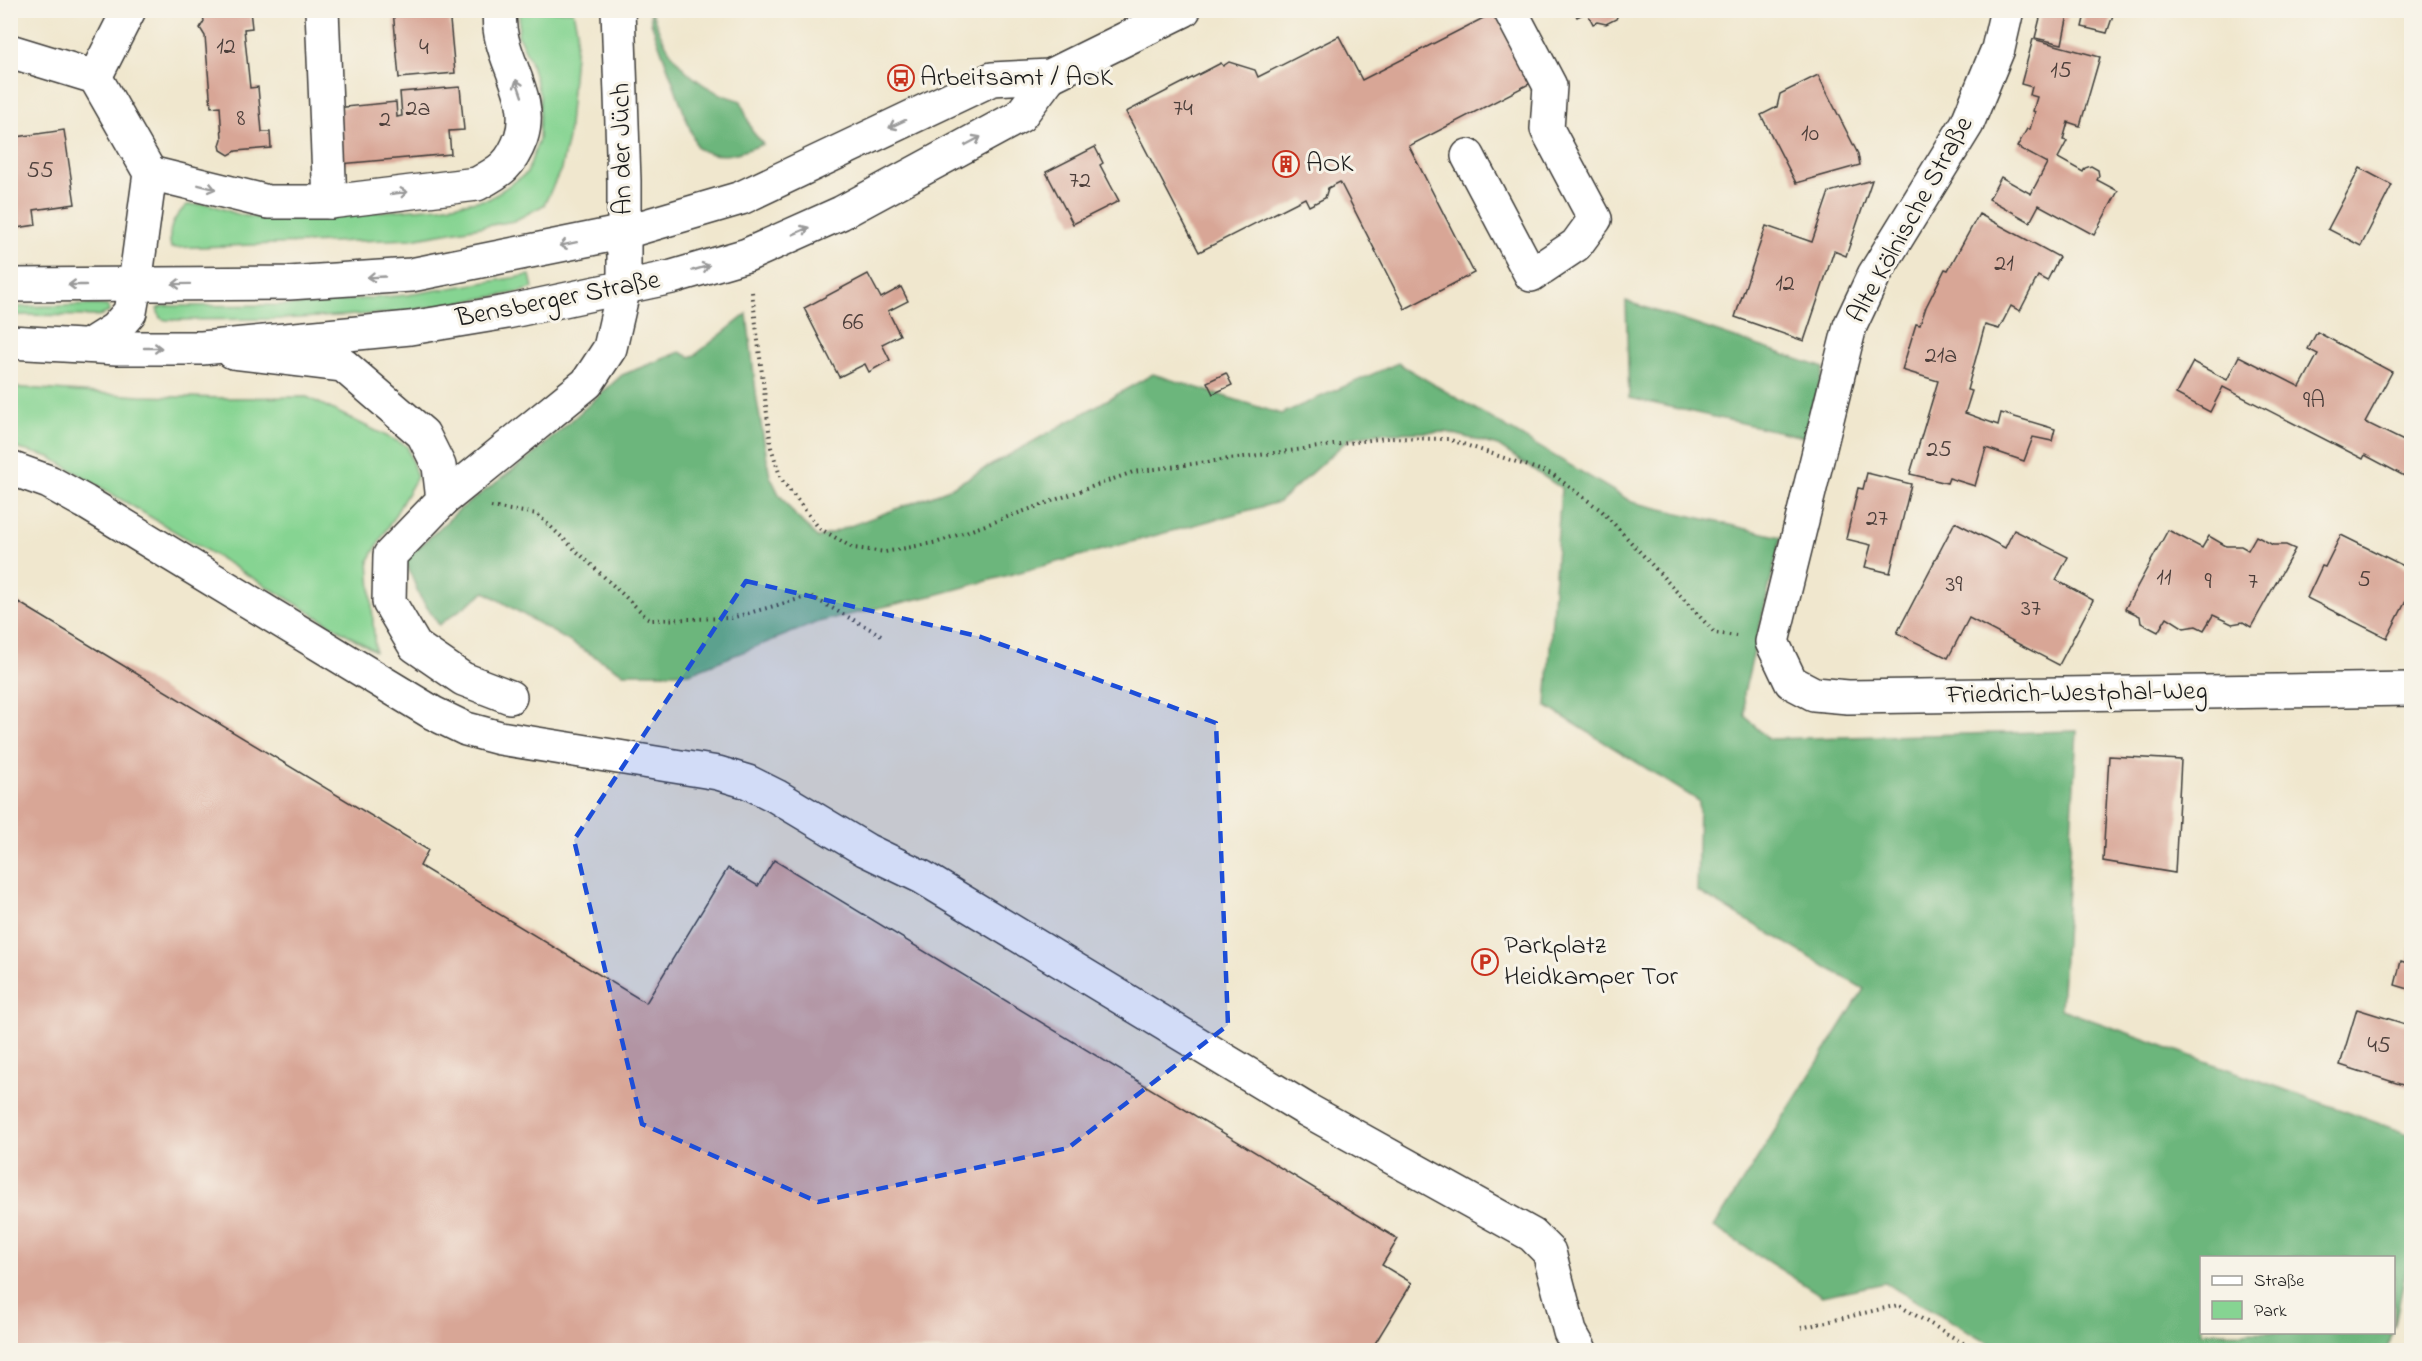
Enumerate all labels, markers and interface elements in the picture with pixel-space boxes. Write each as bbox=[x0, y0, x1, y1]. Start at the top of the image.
house number: 12 bbox=[216, 30, 236, 65]
house number: 4 bbox=[419, 31, 429, 66]
house number: 15 bbox=[2050, 54, 2072, 89]
place label: Arbeitsamt / AOK bbox=[920, 59, 1114, 98]
bus stop icon: Arbeitsamt / AOK bbox=[886, 63, 916, 93]
one-way arrow bbox=[513, 80, 524, 98]
street label: An der Jüch bbox=[602, 82, 644, 216]
house number: 2a bbox=[406, 92, 430, 127]
house number: 74 bbox=[1173, 92, 1193, 127]
house number: 8 bbox=[237, 102, 246, 137]
house number: 2 bbox=[379, 103, 391, 138]
street label: Alte Kölnische Straße bbox=[1838, 109, 1985, 331]
house number: 10 bbox=[1801, 117, 1819, 152]
one-way arrow bbox=[888, 119, 906, 131]
one-way arrow bbox=[964, 135, 982, 146]
place label: AOK bbox=[1306, 145, 1354, 184]
building icon: AOK bbox=[1271, 149, 1301, 179]
house number: 55 bbox=[26, 154, 54, 189]
house number: 72 bbox=[1069, 164, 1091, 199]
one-way arrow bbox=[196, 182, 216, 193]
one-way arrow bbox=[389, 187, 409, 198]
one-way arrow bbox=[791, 225, 809, 237]
one-way arrow bbox=[558, 238, 577, 250]
house number: 21 bbox=[1994, 247, 2014, 282]
street label: Bensberger Straße bbox=[452, 261, 664, 339]
one-way arrow bbox=[691, 262, 710, 274]
house number: 12 bbox=[1775, 267, 1795, 302]
one-way arrow bbox=[366, 272, 386, 283]
one-way arrow bbox=[172, 278, 192, 290]
one-way arrow bbox=[67, 279, 87, 291]
house number: 66 bbox=[842, 306, 864, 341]
house number: 21a bbox=[1925, 339, 1957, 374]
one-way arrow bbox=[142, 342, 162, 354]
house number: 9A bbox=[2303, 384, 2325, 419]
house number: 25 bbox=[1926, 433, 1952, 468]
house number: 27 bbox=[1866, 502, 1888, 537]
house number: 11 bbox=[2156, 561, 2172, 596]
house number: 5 bbox=[2357, 563, 2371, 598]
house number: 9 bbox=[2204, 565, 2212, 600]
house number: 7 bbox=[2248, 565, 2258, 600]
house number: 39 bbox=[1945, 568, 1963, 603]
house number: 37 bbox=[2021, 592, 2041, 627]
street label: Friedrich-Westphal-Weg bbox=[1945, 672, 2208, 716]
place label: Parkplatz Heidkamper Tor bbox=[1504, 927, 1679, 997]
parking icon: Parkplatz Heidkamper Tor bbox=[1470, 947, 1500, 977]
house number: 45 bbox=[2367, 1029, 2391, 1064]
legend bbox=[2200, 1256, 2395, 1334]
text: Straße bbox=[2254, 1269, 2305, 1295]
text: Park bbox=[2254, 1299, 2287, 1325]

